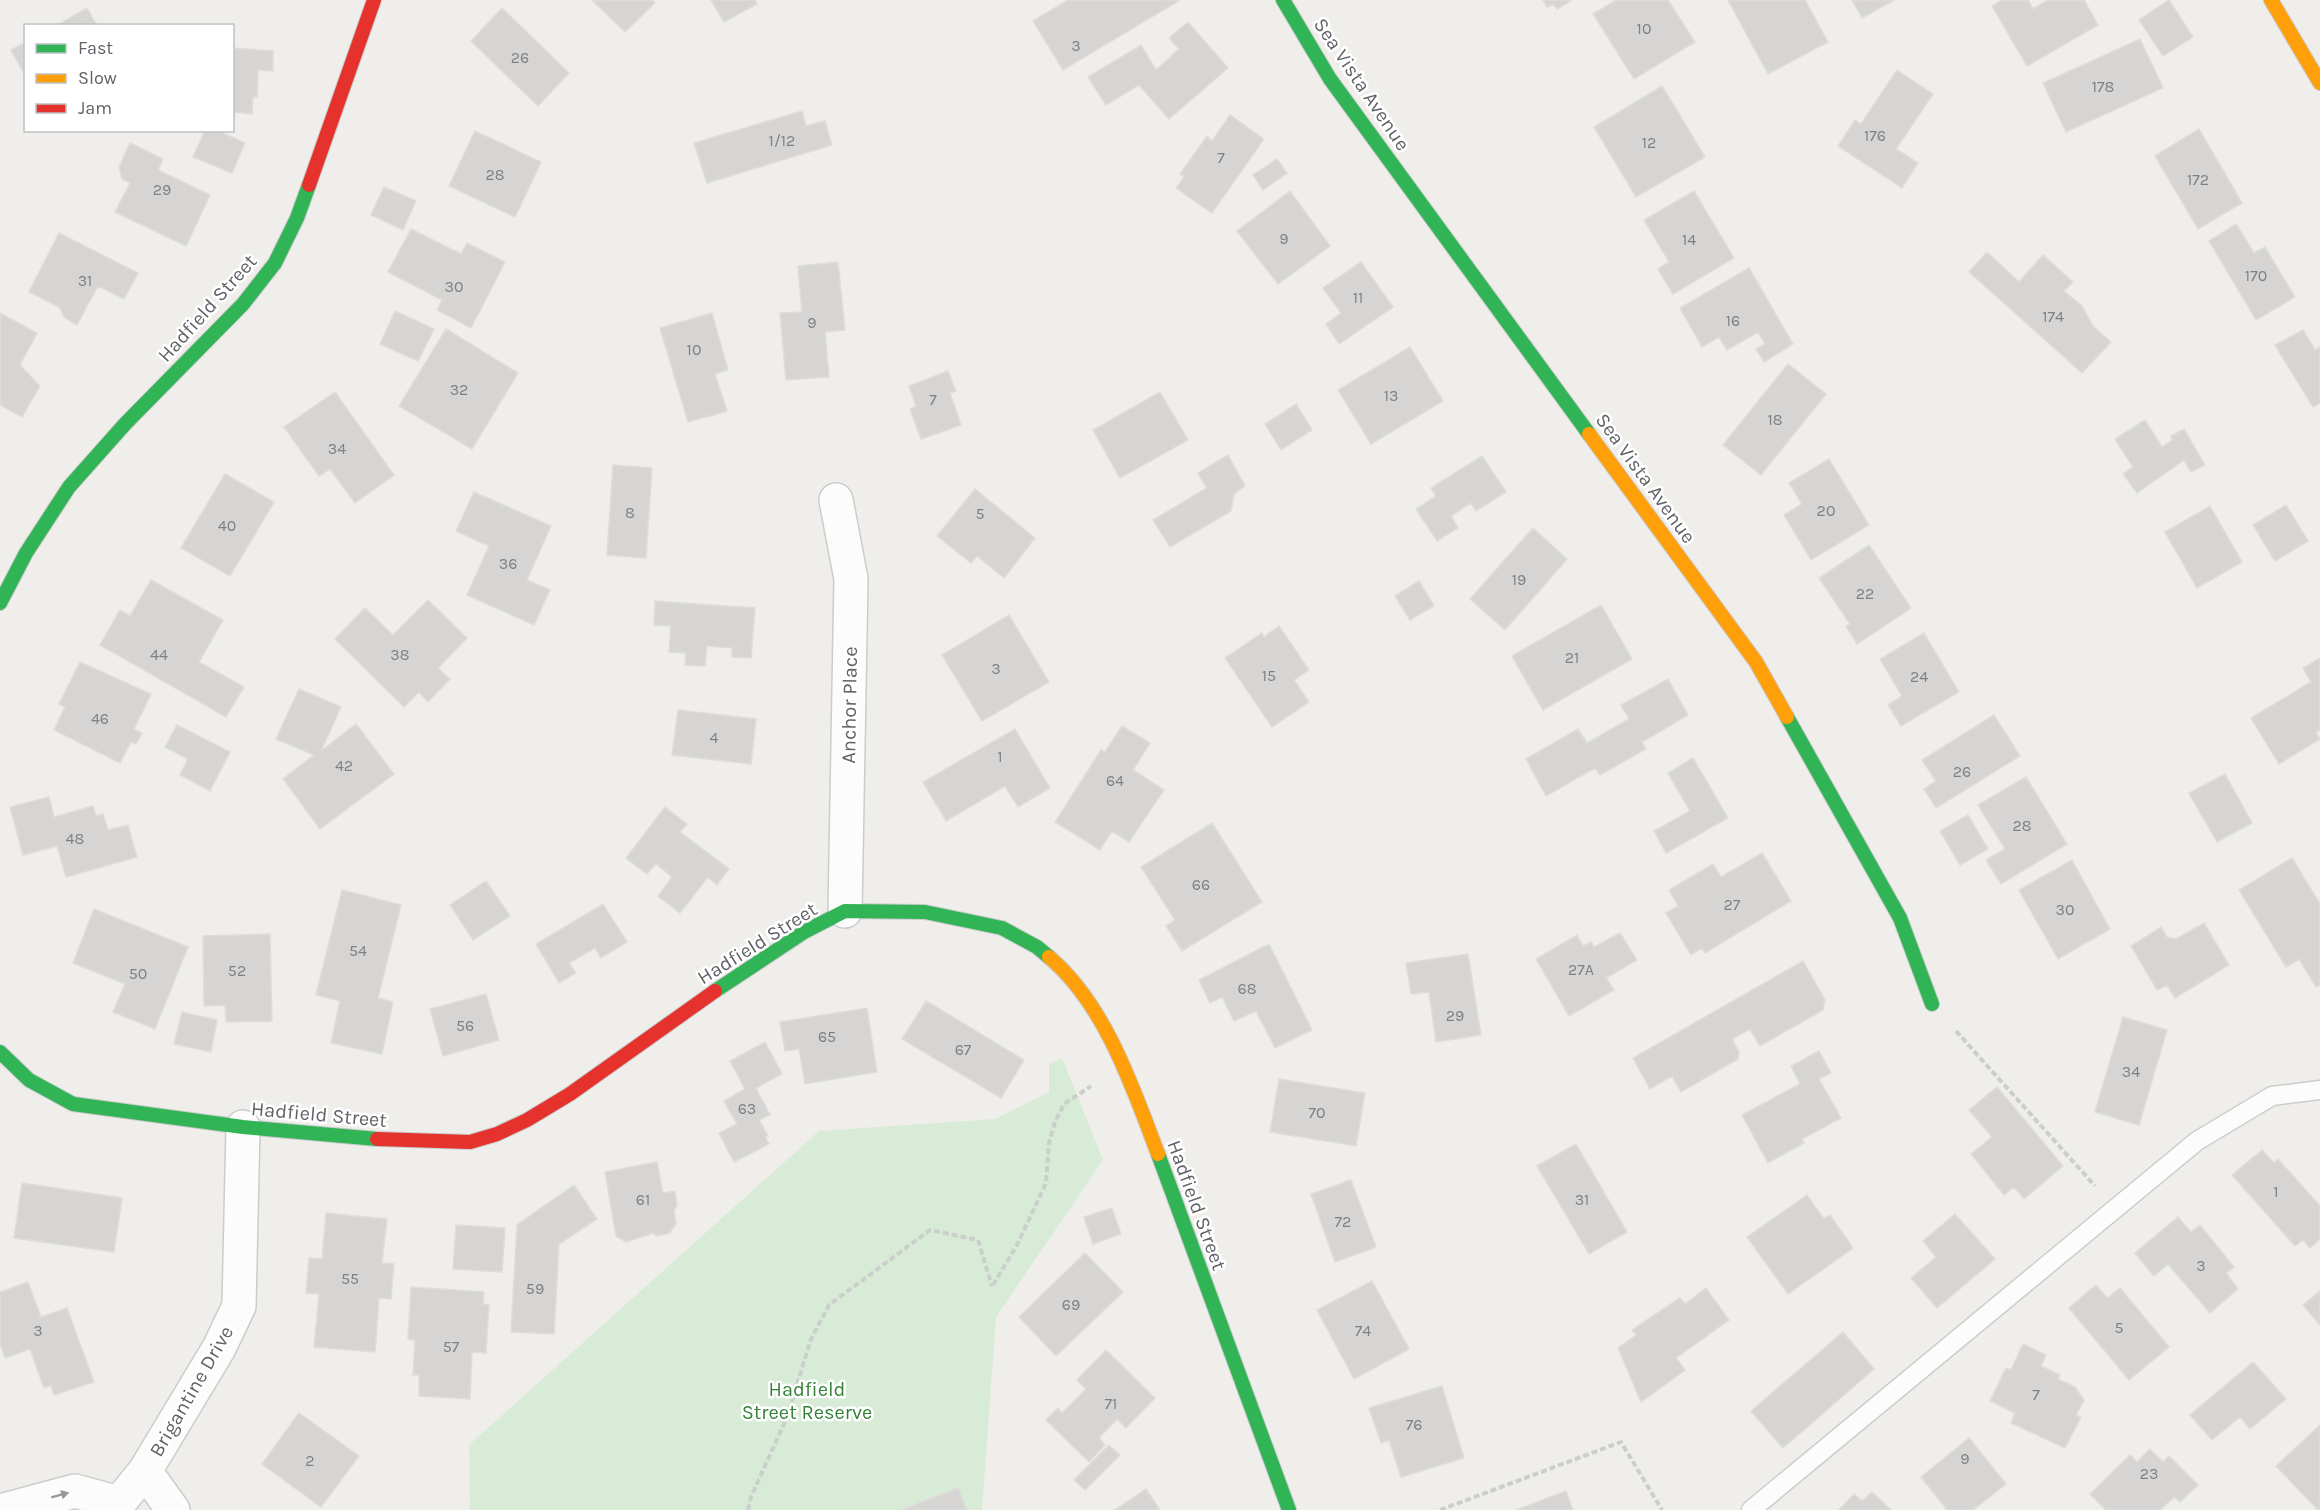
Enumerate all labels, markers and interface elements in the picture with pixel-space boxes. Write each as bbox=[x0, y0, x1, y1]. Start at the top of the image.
street label: Sea Vista Avenue bbox=[1309, 14, 1414, 155]
house number: 10 bbox=[1637, 19, 1651, 38]
legend bbox=[24, 24, 234, 132]
house number: 3 bbox=[1071, 36, 1081, 55]
text: Fast bbox=[78, 37, 113, 59]
house number: 26 bbox=[511, 48, 529, 67]
text: Slow bbox=[78, 67, 117, 89]
house number: 178 bbox=[2092, 77, 2114, 96]
text: Jam bbox=[78, 97, 112, 119]
house number: 176 bbox=[1864, 126, 1886, 145]
house number: 1/12 bbox=[769, 131, 795, 150]
house number: 12 bbox=[1642, 133, 1656, 152]
house number: 7 bbox=[1217, 148, 1225, 167]
house number: 28 bbox=[485, 165, 505, 184]
house number: 172 bbox=[2187, 170, 2209, 189]
house number: 29 bbox=[153, 180, 171, 199]
house number: 9 bbox=[1279, 229, 1289, 248]
house number: 14 bbox=[1682, 230, 1696, 249]
street label: Hadfield Street bbox=[153, 250, 262, 367]
house number: 170 bbox=[2245, 266, 2267, 285]
house number: 31 bbox=[78, 271, 92, 290]
house number: 30 bbox=[445, 277, 463, 296]
house number: 11 bbox=[1353, 288, 1363, 307]
house number: 174 bbox=[2042, 307, 2064, 326]
house number: 16 bbox=[1726, 311, 1740, 330]
house number: 9 bbox=[807, 313, 817, 332]
house number: 10 bbox=[687, 340, 701, 359]
house number: 32 bbox=[450, 380, 468, 399]
house number: 13 bbox=[1384, 386, 1398, 405]
house number: 7 bbox=[929, 390, 937, 409]
street label: Sea Vista Avenue bbox=[1591, 409, 1700, 548]
house number: 18 bbox=[1767, 410, 1783, 429]
house number: 34 bbox=[328, 439, 346, 458]
house number: 20 bbox=[1817, 501, 1835, 520]
house number: 8 bbox=[625, 503, 635, 522]
house number: 5 bbox=[975, 504, 985, 523]
house number: 40 bbox=[218, 516, 236, 535]
house number: 36 bbox=[499, 554, 517, 573]
house number: 19 bbox=[1512, 570, 1526, 589]
house number: 22 bbox=[1856, 584, 1874, 603]
house number: 44 bbox=[150, 645, 168, 664]
house number: 38 bbox=[390, 645, 410, 664]
street label: Anchor Place bbox=[837, 646, 862, 764]
house number: 21 bbox=[1565, 648, 1579, 667]
house number: 3 bbox=[991, 659, 1001, 678]
house number: 15 bbox=[1262, 666, 1276, 685]
house number: 24 bbox=[1910, 667, 1928, 686]
house number: 46 bbox=[91, 709, 109, 728]
house number: 4 bbox=[710, 728, 719, 747]
house number: 1 bbox=[997, 747, 1003, 766]
house number: 42 bbox=[335, 756, 353, 775]
house number: 26 bbox=[1953, 762, 1971, 781]
house number: 64 bbox=[1106, 771, 1124, 790]
house number: 28 bbox=[2012, 816, 2032, 835]
house number: 48 bbox=[66, 829, 84, 848]
house number: 66 bbox=[1192, 875, 1210, 894]
house number: 27 bbox=[1724, 895, 1741, 914]
street label: Hadfield Street bbox=[693, 897, 822, 989]
house number: 30 bbox=[2056, 900, 2074, 919]
house number: 54 bbox=[349, 941, 367, 960]
house number: 27A bbox=[1568, 960, 1594, 979]
house number: 52 bbox=[228, 961, 246, 980]
house number: 50 bbox=[129, 964, 147, 983]
house number: 68 bbox=[1238, 979, 1257, 998]
house number: 29 bbox=[1446, 1006, 1464, 1025]
house number: 56 bbox=[456, 1016, 474, 1035]
house number: 65 bbox=[818, 1027, 836, 1046]
house number: 67 bbox=[955, 1040, 972, 1059]
house number: 34 bbox=[2122, 1062, 2140, 1081]
street label: Hadfield Street bbox=[250, 1097, 388, 1132]
house number: 63 bbox=[738, 1099, 756, 1118]
house number: 70 bbox=[1308, 1103, 1326, 1122]
street label: Hadfield Street bbox=[1162, 1137, 1231, 1274]
house number: 1 bbox=[2273, 1182, 2279, 1201]
house number: 61 bbox=[636, 1190, 650, 1209]
house number: 31 bbox=[1575, 1190, 1589, 1209]
house number: 72 bbox=[1335, 1212, 1351, 1231]
house number: 3 bbox=[2196, 1256, 2206, 1275]
house number: 55 bbox=[341, 1269, 359, 1288]
house number: 59 bbox=[526, 1279, 544, 1298]
house number: 69 bbox=[1062, 1295, 1080, 1314]
house number: 5 bbox=[2114, 1318, 2124, 1337]
house number: 3 bbox=[33, 1321, 43, 1340]
house number: 74 bbox=[1355, 1321, 1371, 1340]
street label: Brigantine Drive bbox=[145, 1322, 238, 1461]
house number: 57 bbox=[443, 1337, 460, 1356]
park label: Hadfield Street Reserve bbox=[742, 1378, 872, 1424]
house number: 7 bbox=[2032, 1385, 2040, 1404]
house number: 71 bbox=[1105, 1394, 1117, 1413]
house number: 76 bbox=[1406, 1415, 1422, 1434]
house number: 9 bbox=[1960, 1449, 1970, 1468]
house number: 2 bbox=[305, 1451, 315, 1470]
house number: 23 bbox=[2140, 1464, 2158, 1483]
one-way arrow bbox=[51, 1490, 69, 1499]

